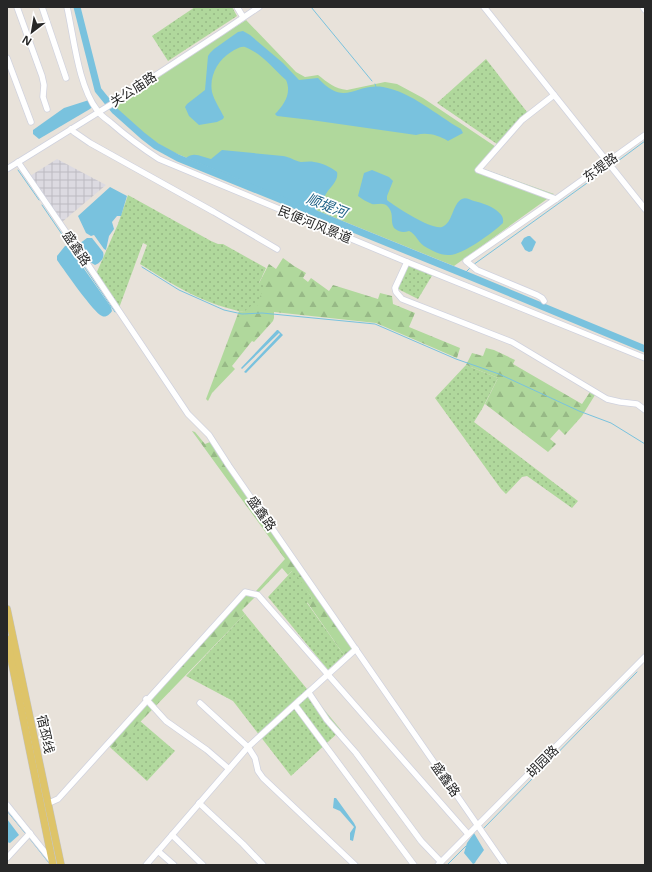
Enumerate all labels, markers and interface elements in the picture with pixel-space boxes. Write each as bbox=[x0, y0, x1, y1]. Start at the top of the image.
north arrow bbox=[12, 12, 52, 52]
text: N bbox=[19, 32, 34, 50]
street label: 关公庙路 bbox=[106, 67, 160, 111]
street label: 东堤路 bbox=[579, 148, 621, 186]
water label: 顺堤河 bbox=[304, 188, 353, 223]
street label: 民便河风景道 bbox=[275, 201, 355, 247]
street label: 盛鑫路 bbox=[59, 227, 95, 269]
street label: 盛鑫路 bbox=[243, 492, 281, 534]
street label: 宿邳线 bbox=[33, 713, 59, 755]
street label: 胡园路 bbox=[522, 741, 562, 781]
street label: 盛鑫路 bbox=[427, 758, 465, 800]

